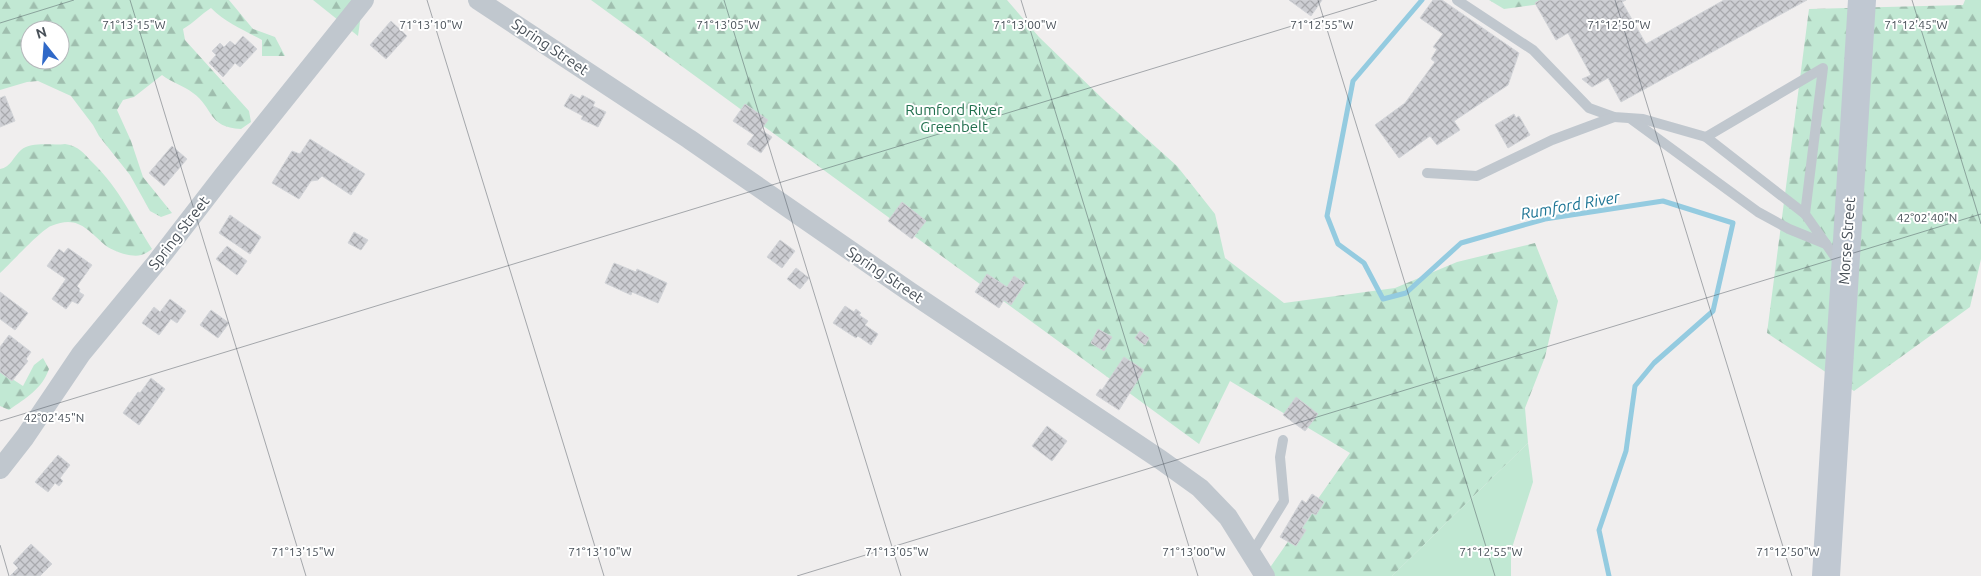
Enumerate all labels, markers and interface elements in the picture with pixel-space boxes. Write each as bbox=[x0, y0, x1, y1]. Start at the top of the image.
street label: Spring Street bbox=[509, 15, 592, 78]
text: 71°13'15"W bbox=[102, 18, 166, 31]
text: 71°13'10"W bbox=[399, 18, 463, 31]
text: 71°13'05"W bbox=[696, 18, 760, 31]
text: 71°13'00"W bbox=[993, 18, 1057, 31]
text: 71°12'55"W bbox=[1290, 18, 1354, 31]
text: 71°12'50"W bbox=[1587, 18, 1651, 31]
text: 71°12'45"W bbox=[1884, 18, 1948, 31]
north arrow bbox=[20, 20, 70, 70]
text: N bbox=[34, 23, 49, 42]
park label: Rumford River Greenbelt bbox=[905, 101, 1003, 135]
water label: Rumford River bbox=[1519, 187, 1622, 223]
street label: Spring Street bbox=[145, 193, 213, 273]
street label: Morse Street bbox=[1835, 197, 1858, 285]
text: 42°02'40"N bbox=[1897, 211, 1957, 224]
street label: Spring Street bbox=[844, 243, 927, 306]
text: 42°02'45"N bbox=[24, 411, 84, 424]
text: 71°13'15"W bbox=[271, 545, 335, 558]
text: 71°13'10"W bbox=[568, 545, 632, 558]
text: 71°13'05"W bbox=[865, 545, 929, 558]
text: 71°13'00"W bbox=[1162, 545, 1226, 558]
text: 71°12'55"W bbox=[1459, 545, 1523, 558]
text: 71°12'50"W bbox=[1756, 545, 1820, 558]

